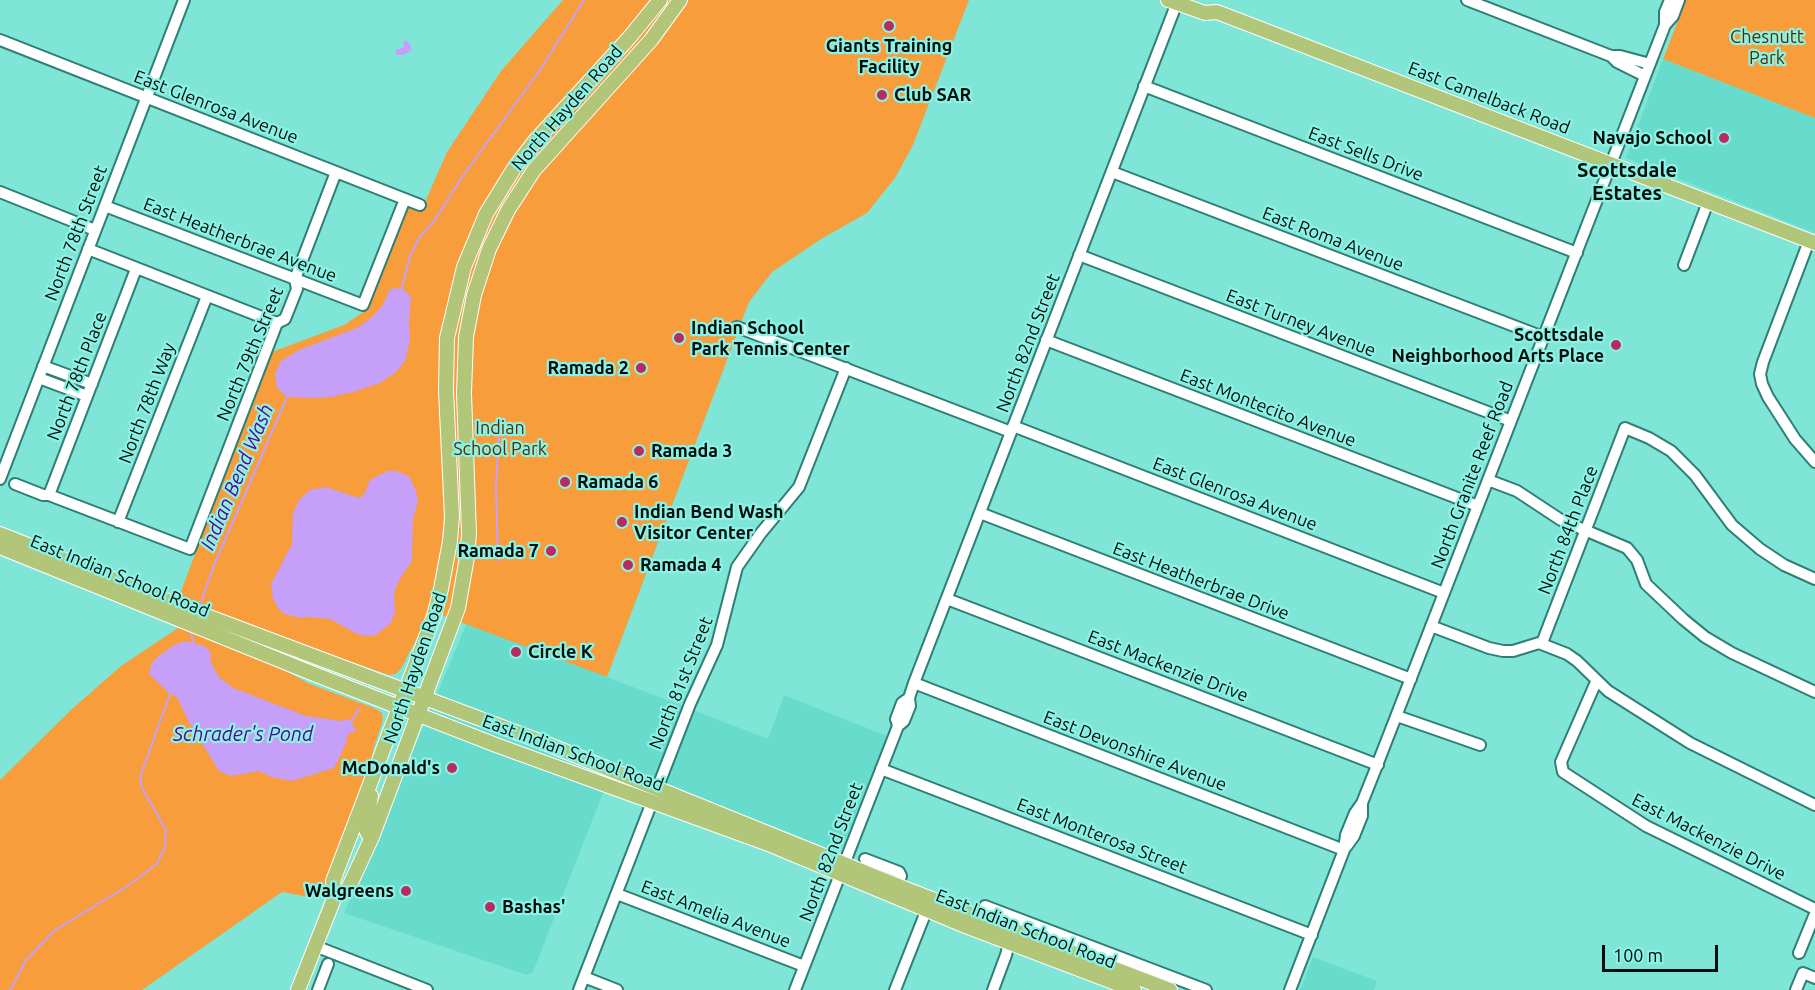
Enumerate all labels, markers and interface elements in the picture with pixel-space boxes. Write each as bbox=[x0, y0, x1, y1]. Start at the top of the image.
marker: Giants Training Facility bbox=[882, 19, 896, 33]
park label: Chesnutt Park bbox=[1730, 26, 1804, 68]
place label: Giants Training Facility bbox=[826, 35, 952, 78]
street label: North Hayden Road bbox=[507, 41, 627, 175]
street label: East Camelback Road bbox=[1405, 57, 1573, 139]
street label: East Glenrosa Avenue bbox=[131, 66, 301, 148]
place label: Club SAR bbox=[894, 84, 971, 106]
marker: Club SAR bbox=[875, 88, 889, 102]
street label: East Sells Drive bbox=[1305, 122, 1427, 186]
place label: Navajo School bbox=[1593, 127, 1712, 149]
marker: Navajo School bbox=[1717, 131, 1731, 145]
district label: Scottsdale Estates bbox=[1577, 158, 1677, 205]
street label: North 78th Street bbox=[40, 162, 112, 304]
street label: East Heatherbrae Avenue bbox=[140, 193, 340, 287]
street label: East Roma Avenue bbox=[1259, 202, 1407, 276]
street label: North 82nd Street bbox=[992, 270, 1064, 416]
street label: North 79th Street bbox=[212, 284, 288, 424]
street label: East Turney Avenue bbox=[1223, 284, 1379, 362]
street label: North 78th Place bbox=[42, 308, 112, 444]
place label: Indian School Park Tennis Center bbox=[691, 317, 850, 360]
place label: Scottsdale Neighborhood Arts Place bbox=[1392, 324, 1604, 366]
marker: Indian School Park Tennis Center bbox=[672, 331, 686, 345]
marker: Scottsdale Neighborhood Arts Place bbox=[1609, 338, 1623, 352]
street label: North 78th Way bbox=[114, 340, 180, 466]
place label: Ramada 2 bbox=[548, 357, 629, 379]
marker: Ramada 2 bbox=[634, 361, 648, 375]
street label: East Montecito Avenue bbox=[1177, 364, 1359, 452]
street label: North Granite Reef Road bbox=[1426, 378, 1518, 572]
water label: Indian Bend Wash bbox=[195, 400, 279, 554]
park label: Indian School Park bbox=[453, 417, 547, 460]
place label: Ramada 3 bbox=[651, 440, 732, 462]
marker: Ramada 3 bbox=[632, 444, 646, 458]
street label: East Glenrosa Avenue bbox=[1150, 453, 1320, 535]
street label: North 84th Place bbox=[1533, 462, 1603, 598]
place label: Ramada 6 bbox=[577, 471, 658, 493]
marker: Ramada 6 bbox=[558, 475, 572, 489]
place label: Indian Bend Wash Visitor Center bbox=[634, 501, 783, 544]
marker: Indian Bend Wash Visitor Center bbox=[615, 515, 629, 529]
street label: East Indian School Road bbox=[27, 530, 213, 622]
street label: East Heatherbrae Drive bbox=[1110, 537, 1292, 625]
place label: Ramada 7 bbox=[458, 540, 539, 562]
marker: Ramada 7 bbox=[544, 544, 558, 558]
place label: Ramada 4 bbox=[640, 554, 721, 576]
marker: Ramada 4 bbox=[621, 558, 635, 572]
street label: North Hayden Road bbox=[379, 590, 451, 746]
street label: North 81st Street bbox=[645, 613, 717, 753]
street label: East Mackenzie Drive bbox=[1085, 625, 1251, 707]
place label: Circle K bbox=[528, 641, 593, 663]
marker: Circle K bbox=[509, 645, 523, 659]
street label: East Devonshire Avenue bbox=[1040, 706, 1230, 796]
street label: East Indian School Road bbox=[479, 710, 667, 796]
water label: Schrader's Pond bbox=[173, 722, 313, 746]
place label: McDonald's bbox=[342, 757, 440, 779]
marker: McDonald's bbox=[445, 761, 459, 775]
street label: North 82nd Street bbox=[795, 779, 867, 925]
street label: East Mackenzie Drive bbox=[1628, 789, 1790, 885]
street label: East Monterosa Street bbox=[1014, 794, 1190, 878]
street label: East Amelia Avenue bbox=[638, 875, 794, 953]
place label: Walgreens bbox=[305, 880, 394, 902]
marker: Walgreens bbox=[399, 884, 413, 898]
street label: East Indian School Road bbox=[933, 885, 1119, 973]
place label: Bashas' bbox=[502, 896, 565, 918]
marker: Bashas' bbox=[483, 900, 497, 914]
scale bar bbox=[1605, 933, 1720, 971]
text: 100 m bbox=[1613, 945, 1663, 965]

